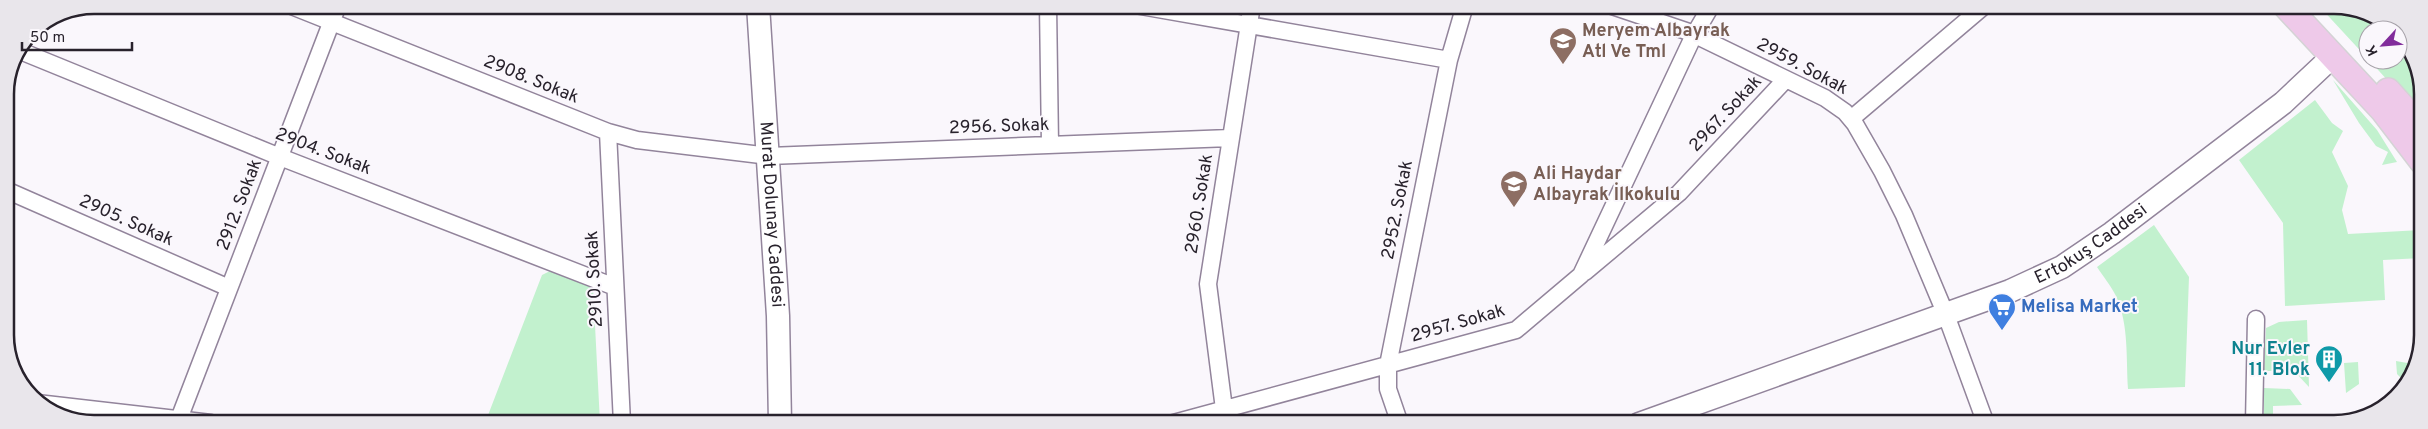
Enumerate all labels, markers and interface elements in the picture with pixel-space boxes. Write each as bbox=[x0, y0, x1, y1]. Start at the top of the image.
scale bar bbox=[22, 20, 132, 52]
place label: Meryem Albayrak Atl Ve Tml bbox=[1582, 20, 1730, 64]
north arrow bbox=[2358, 20, 2408, 70]
school or university icon: Meryem Albayrak Atl Ve Tml bbox=[1548, 26, 1578, 65]
text: 50 m bbox=[30, 29, 65, 48]
street label: 2959. Sokak bbox=[1752, 33, 1852, 101]
text: K bbox=[2363, 42, 2382, 58]
street label: 2908. Sokak bbox=[480, 50, 582, 110]
street label: 2967. Sokak bbox=[1685, 71, 1767, 157]
street label: 2956. Sokak bbox=[948, 114, 1050, 140]
street label: Murat Dolunay Caddesi bbox=[754, 121, 789, 308]
street label: 2904. Sokak bbox=[272, 123, 374, 181]
street label: 2960. Sokak bbox=[1181, 152, 1219, 256]
street label: 2912. Sokak bbox=[212, 156, 268, 254]
street label: 2952. Sokak bbox=[1377, 158, 1419, 262]
place label: Ali Haydar Albayrak İlkokulu bbox=[1533, 163, 1680, 207]
school or university icon: Ali Haydar Albayrak İlkokulu bbox=[1499, 169, 1529, 208]
street label: 2905. Sokak bbox=[75, 190, 177, 252]
street label: Ertokuş Caddesi bbox=[2031, 199, 2152, 290]
street label: 2910. Sokak bbox=[581, 230, 609, 328]
supermarket icon: Melisa Market bbox=[1987, 292, 2017, 331]
place label: Melisa Market bbox=[2021, 296, 2138, 319]
street label: 2957. Sokak bbox=[1408, 300, 1508, 348]
place label: Nur Evler 11. Blok bbox=[2231, 338, 2310, 382]
building icon: Nur Evler 11. Blok bbox=[2314, 344, 2344, 383]

